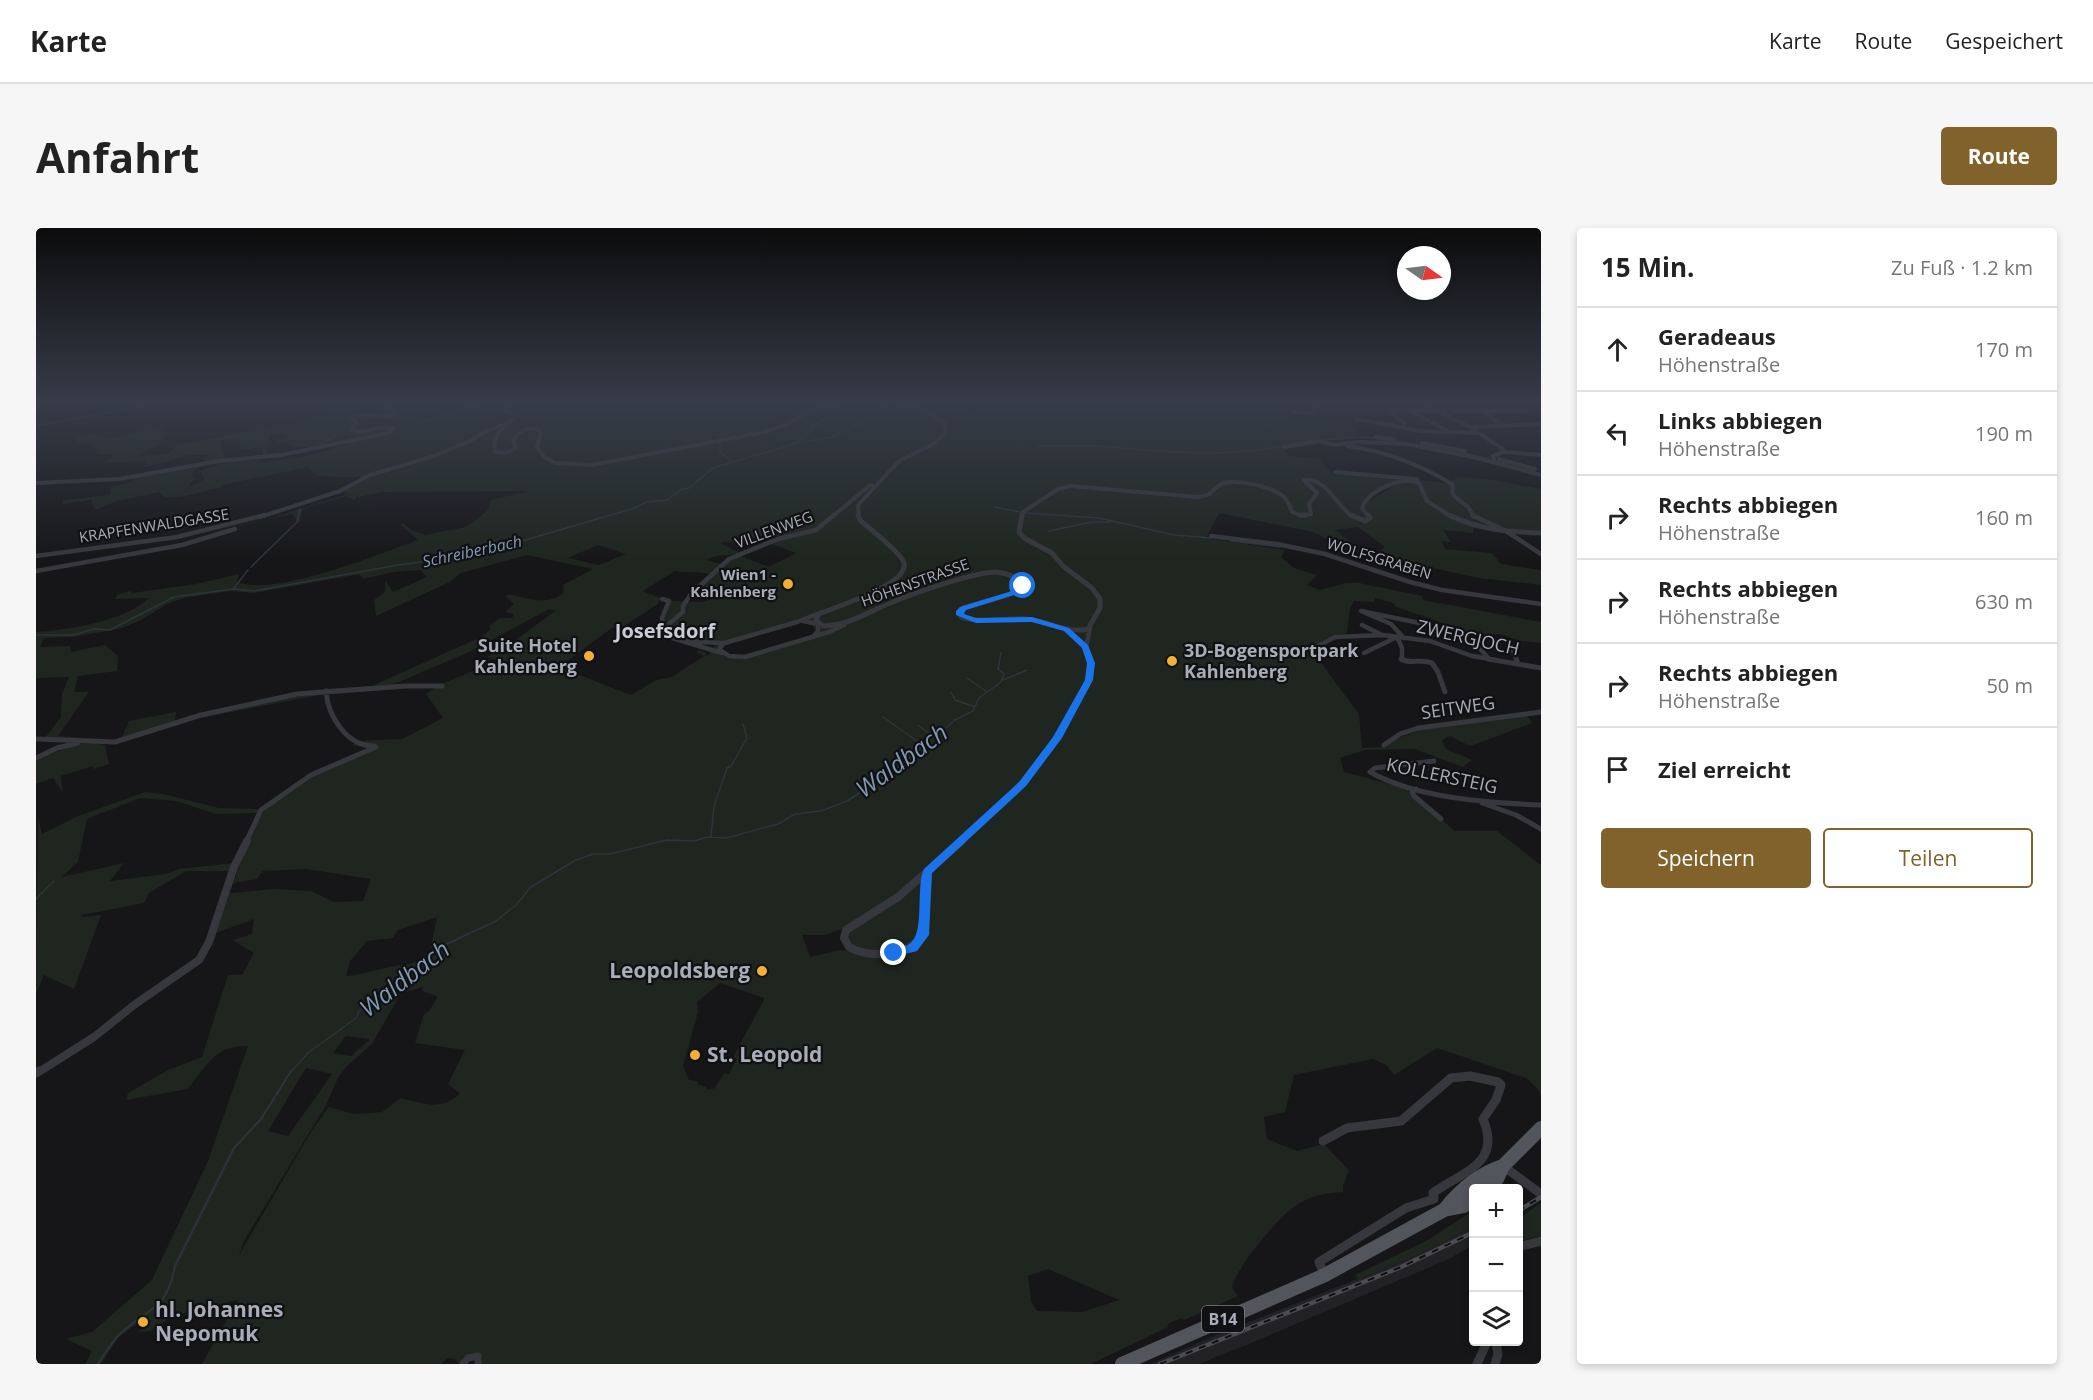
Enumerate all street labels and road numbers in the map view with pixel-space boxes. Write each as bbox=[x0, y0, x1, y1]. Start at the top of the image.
street label: KRAPFENWALDGASSE bbox=[77, 503, 230, 547]
street label: VILLENWEG bbox=[732, 506, 815, 552]
street label: WOLFSGRABEN bbox=[1325, 533, 1434, 583]
street label: HÖHENSTRASSE bbox=[858, 553, 971, 611]
street label: ZWERGJOCH bbox=[1415, 614, 1522, 660]
street label: SEITWEG bbox=[1419, 690, 1496, 724]
street label: KOLLERSTEIG bbox=[1385, 752, 1500, 798]
road number: B14 bbox=[1202, 1306, 1244, 1332]

